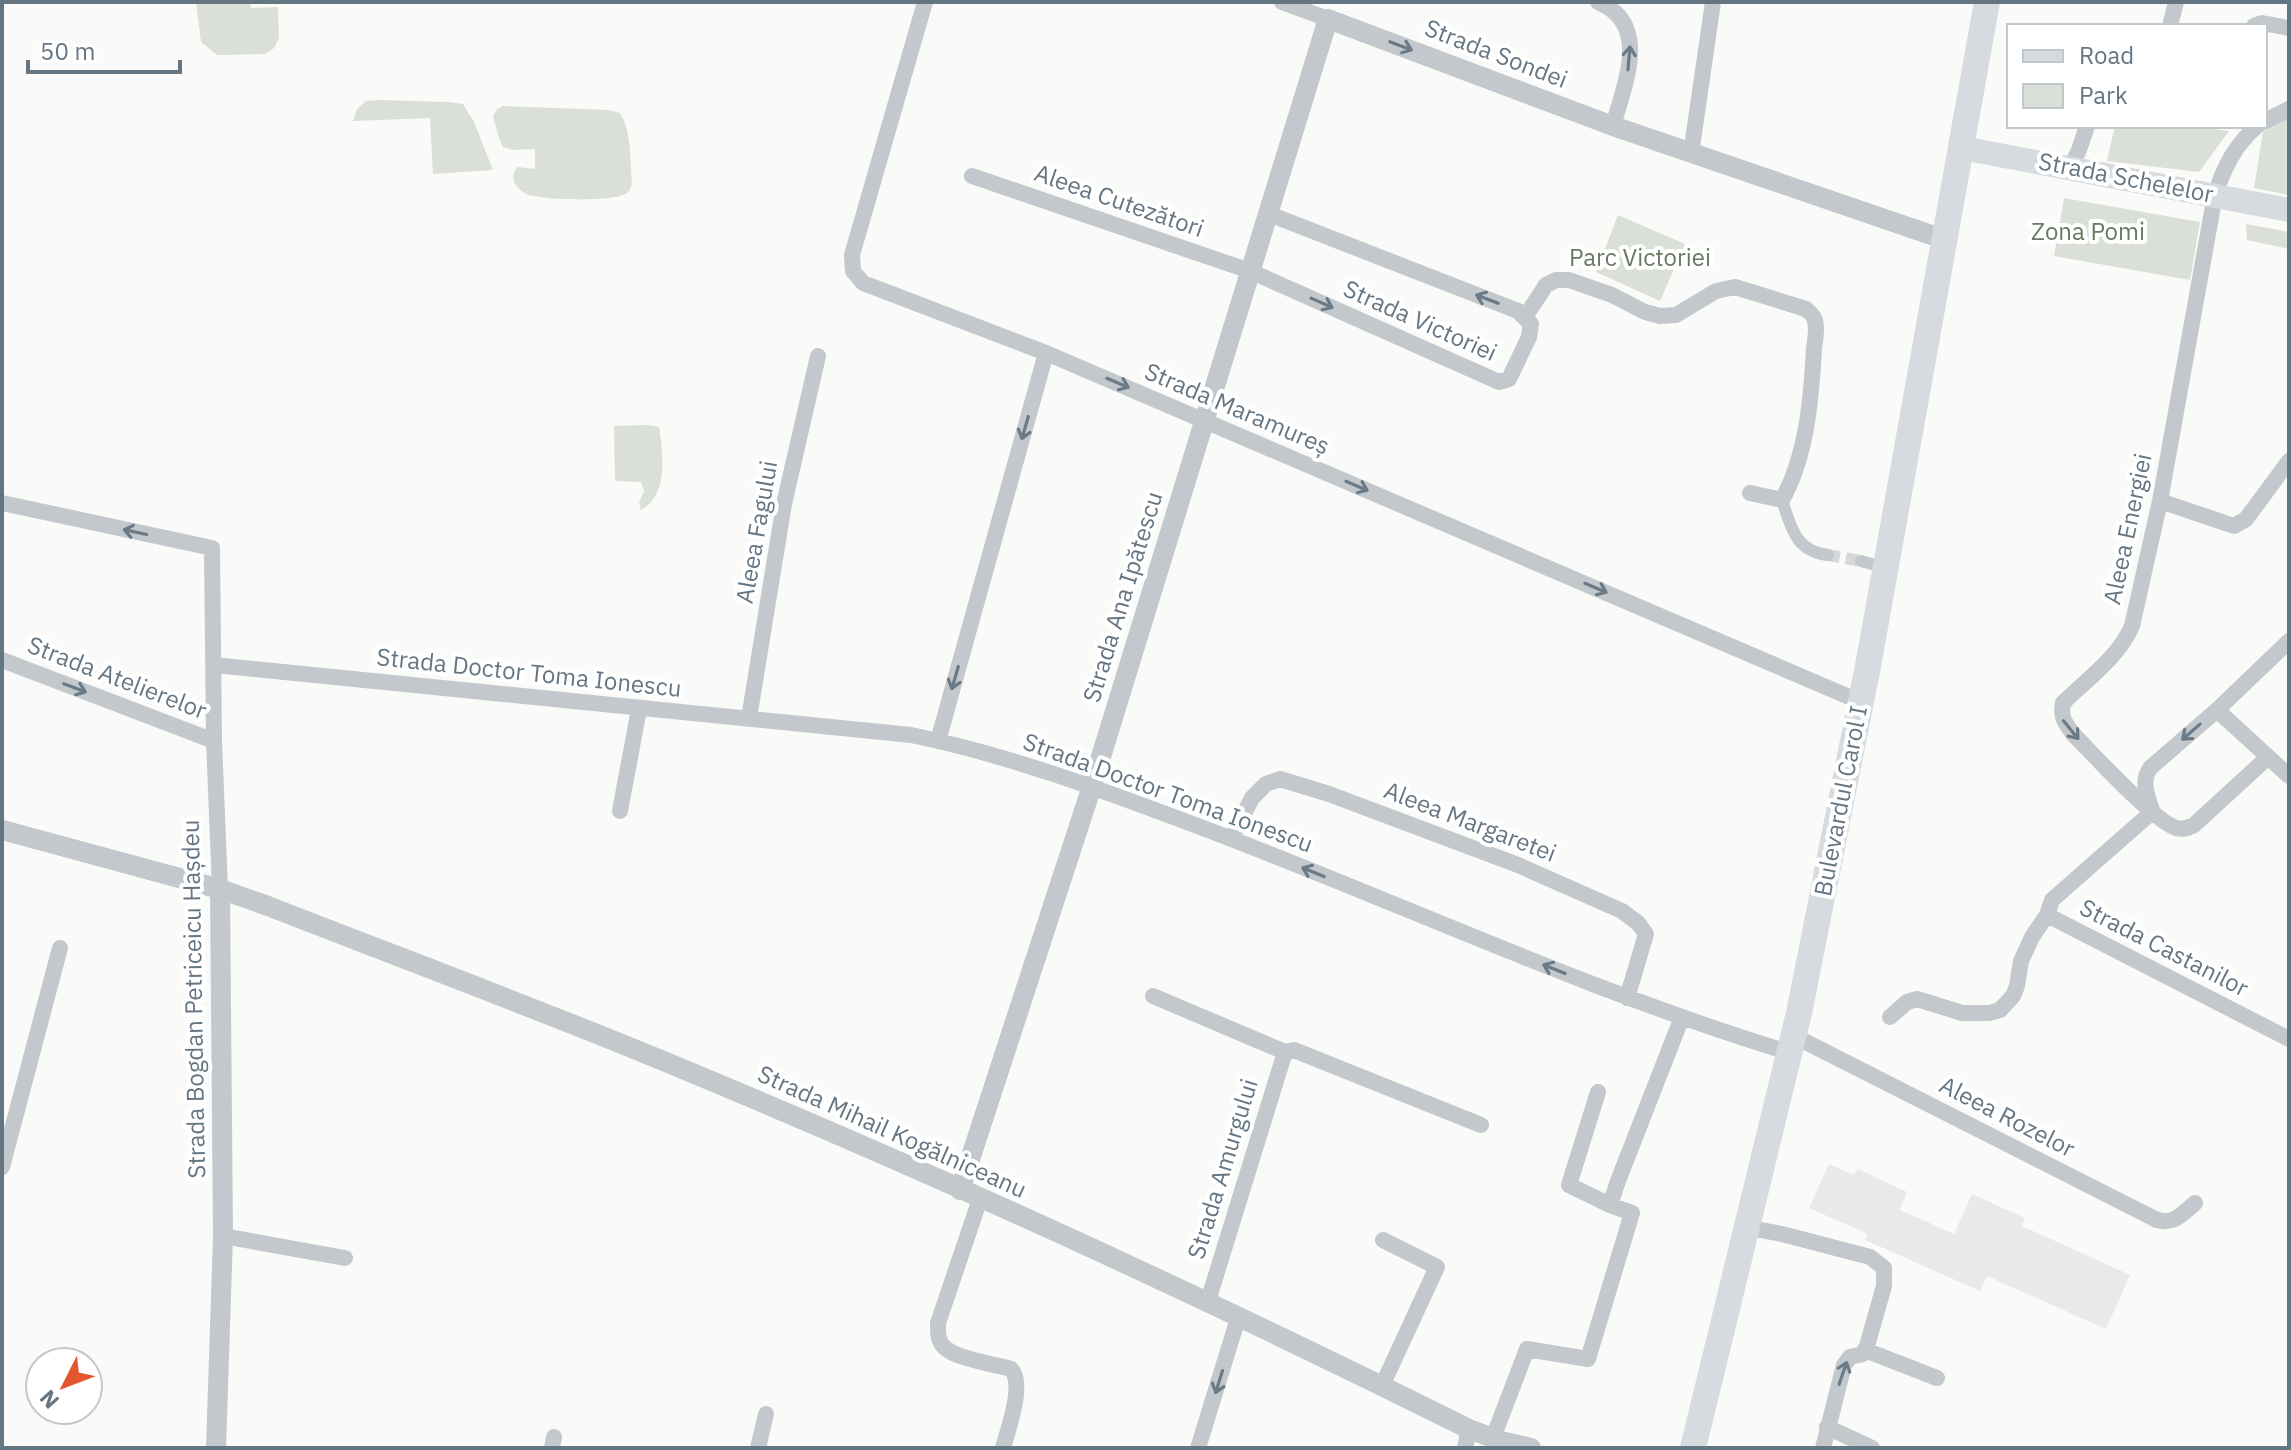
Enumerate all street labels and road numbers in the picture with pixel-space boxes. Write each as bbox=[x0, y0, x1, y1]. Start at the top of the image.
street label: Strada Sondei bbox=[1420, 11, 1572, 95]
street label: Strada Schelelor bbox=[2036, 144, 2217, 210]
street label: Aleea Cutezători bbox=[1030, 156, 1208, 244]
street label: Strada Victoriei bbox=[1339, 272, 1502, 368]
street label: Strada Maramureș bbox=[1140, 355, 1335, 462]
street label: Aleea Energiei bbox=[2095, 450, 2159, 607]
street label: Aleea Fagului bbox=[728, 458, 784, 606]
street label: Strada Ana Ipătescu bbox=[1075, 487, 1169, 706]
street label: Strada Atelierelor bbox=[23, 628, 212, 726]
street label: Strada Doctor Toma Ionescu bbox=[375, 640, 683, 704]
street label: Bulevardul Carol I bbox=[1806, 703, 1874, 899]
street label: Strada Doctor Toma Ionescu bbox=[1019, 725, 1318, 859]
street label: Aleea Margaretei bbox=[1380, 774, 1561, 869]
street label: Strada Bogdan Petriceicu Hașdeu bbox=[174, 819, 212, 1179]
street label: Strada Castanilor bbox=[2075, 891, 2254, 1003]
street label: Strada Mihail Kogălniceanu bbox=[753, 1057, 1032, 1205]
street label: Aleea Rozelor bbox=[1934, 1068, 2081, 1164]
street label: Strada Amurgului bbox=[1179, 1075, 1265, 1263]

